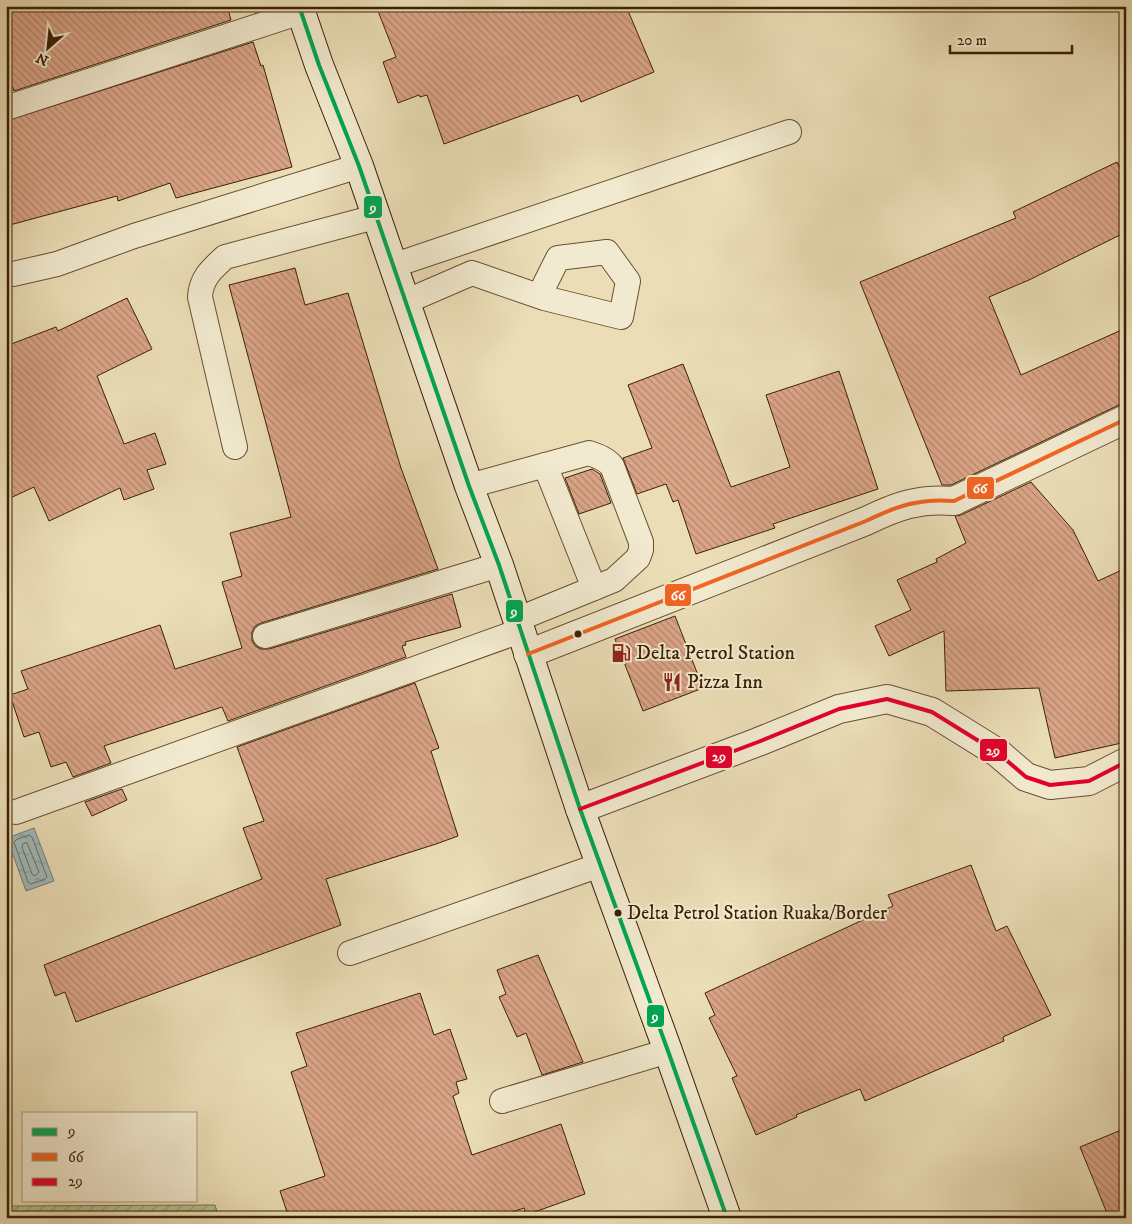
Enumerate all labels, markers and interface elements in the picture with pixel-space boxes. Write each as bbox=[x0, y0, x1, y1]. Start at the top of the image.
north arrow bbox=[22, 22, 72, 72]
scale bar bbox=[950, 22, 1072, 54]
text: 20 m bbox=[957, 31, 987, 50]
text: N bbox=[33, 48, 52, 69]
line badge: 9 bbox=[363, 195, 383, 219]
text: 9 bbox=[369, 199, 377, 217]
line badge: 66 bbox=[966, 476, 995, 500]
text: 66 bbox=[973, 480, 988, 498]
line badge: 66 bbox=[664, 583, 692, 607]
text: 66 bbox=[671, 587, 686, 605]
line badge: 9 bbox=[505, 599, 524, 623]
text: 9 bbox=[510, 603, 518, 621]
unlabelled marker bbox=[573, 629, 583, 639]
place label: Delta Petrol Station bbox=[636, 641, 795, 666]
fuel station icon: Delta Petrol Station bbox=[610, 642, 632, 664]
place label: Pizza Inn bbox=[687, 670, 764, 695]
restaurant icon: Pizza Inn bbox=[661, 671, 683, 693]
line badge: 29 bbox=[979, 738, 1008, 762]
text: 29 bbox=[986, 742, 1000, 760]
line badge: 29 bbox=[705, 745, 733, 769]
text: 29 bbox=[712, 748, 726, 766]
place label: Delta Petrol Station Ruaka/Border bbox=[627, 902, 887, 925]
marker: Delta Petrol Station Ruaka/Border bbox=[613, 908, 623, 918]
line badge: 9 bbox=[646, 1004, 665, 1028]
text: 9 bbox=[651, 1008, 659, 1026]
legend bbox=[22, 1112, 198, 1202]
text: 9 bbox=[67, 1122, 76, 1141]
text: 66 bbox=[68, 1148, 85, 1167]
text: 29 bbox=[68, 1172, 83, 1191]

